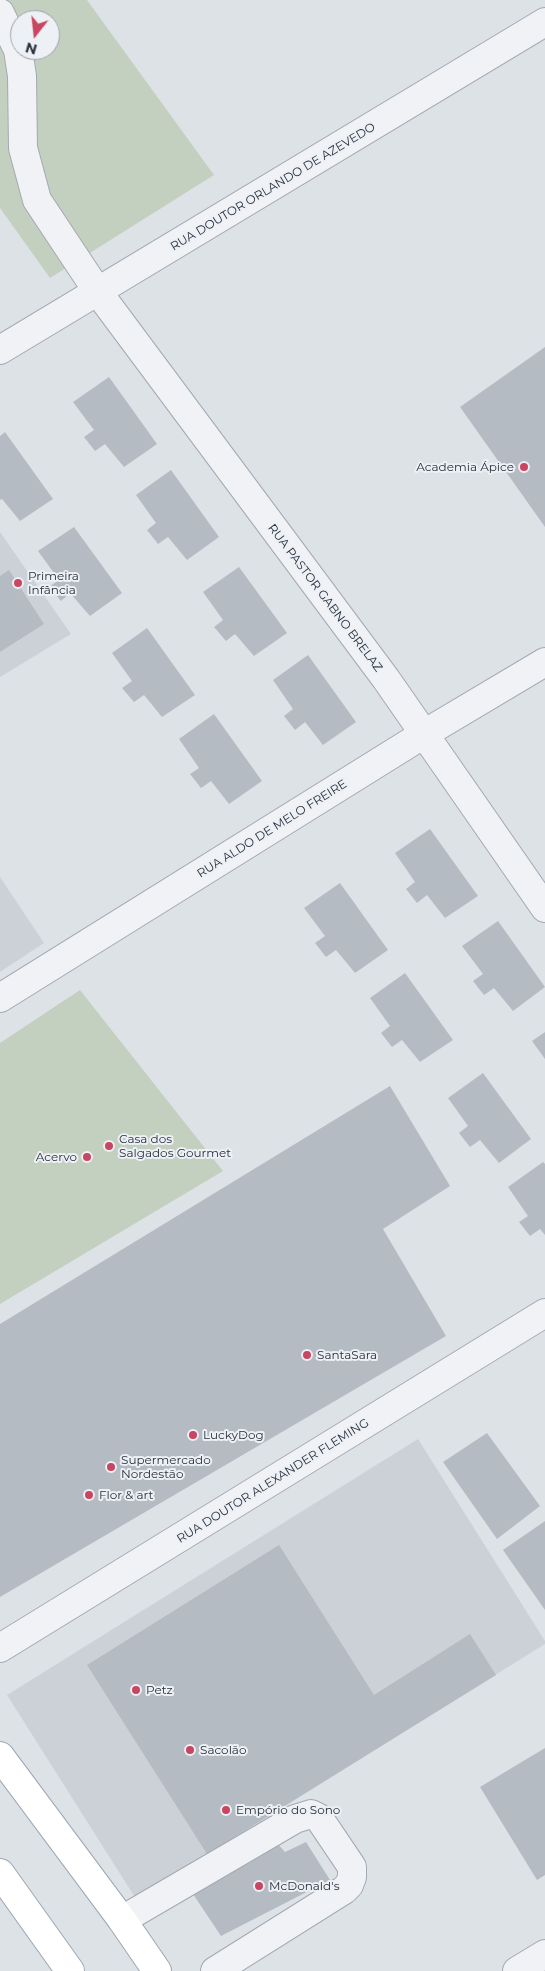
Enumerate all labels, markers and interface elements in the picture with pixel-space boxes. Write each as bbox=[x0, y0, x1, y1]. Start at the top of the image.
north arrow bbox=[10, 10, 60, 60]
text: N bbox=[23, 38, 39, 59]
street label: RUA DOUTOR ORLANDO DE AZEVEDO bbox=[168, 120, 378, 254]
place label: Academia Ápice bbox=[416, 460, 514, 474]
marker: Academia Ápice bbox=[518, 461, 530, 473]
street label: RUA PASTOR GABNO BRELAZ bbox=[265, 521, 385, 675]
place label: Primeira Infância bbox=[28, 569, 79, 597]
marker: Primeira Infância bbox=[12, 577, 24, 589]
street label: RUA ALDO DE MELO FREIRE bbox=[194, 777, 350, 881]
place label: Casa dos Salgados Gourmet bbox=[119, 1132, 231, 1160]
marker: Casa dos Salgados Gourmet bbox=[103, 1140, 115, 1152]
place label: Acervo bbox=[36, 1150, 77, 1164]
marker: Acervo bbox=[81, 1151, 93, 1163]
place label: SantaSara bbox=[317, 1348, 377, 1362]
marker: SantaSara bbox=[301, 1349, 313, 1361]
street label: RUA DOUTOR ALEXANDER FLEMING bbox=[174, 1416, 372, 1546]
place label: LuckyDog bbox=[203, 1428, 264, 1442]
marker: LuckyDog bbox=[187, 1429, 199, 1441]
place label: Supermercado Nordestão bbox=[121, 1453, 211, 1481]
marker: Supermercado Nordestão bbox=[105, 1461, 117, 1473]
place label: Flor & art bbox=[99, 1488, 153, 1502]
marker: Flor & art bbox=[83, 1489, 95, 1501]
place label: Petz bbox=[146, 1683, 173, 1697]
marker: Petz bbox=[130, 1684, 142, 1696]
place label: Sacolão bbox=[200, 1743, 246, 1757]
marker: Sacolão bbox=[184, 1744, 196, 1756]
place label: Empório do Sono bbox=[236, 1803, 340, 1817]
marker: Empório do Sono bbox=[220, 1804, 232, 1816]
place label: McDonald's bbox=[269, 1879, 339, 1893]
marker: McDonald's bbox=[253, 1880, 265, 1892]

